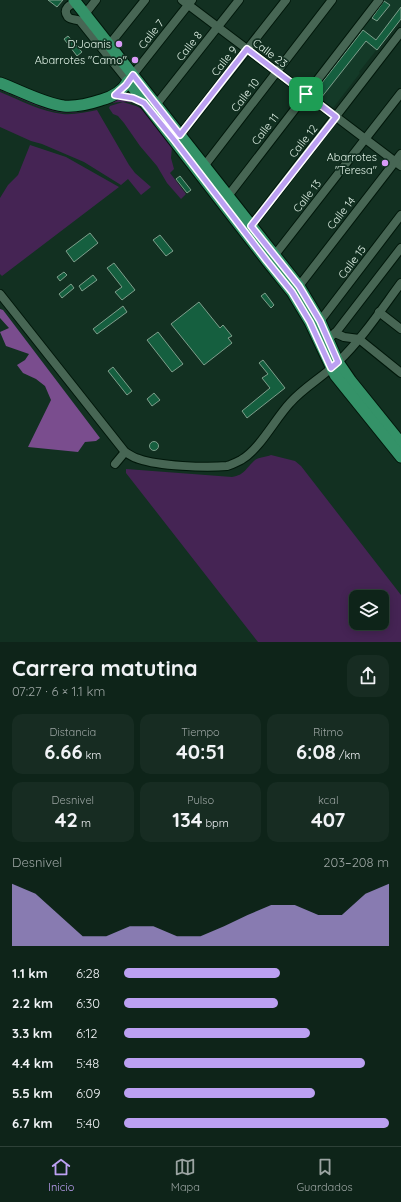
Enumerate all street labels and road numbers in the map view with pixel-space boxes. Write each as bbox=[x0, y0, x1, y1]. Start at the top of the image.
street label: Calle 7 bbox=[135, 16, 167, 52]
street label: Calle 8 bbox=[173, 28, 205, 64]
street label: Calle 23 bbox=[250, 35, 290, 71]
street label: Calle 9 bbox=[208, 43, 240, 79]
street label: Calle 10 bbox=[228, 75, 262, 115]
street label: Calle 11 bbox=[248, 110, 282, 148]
street label: Calle 12 bbox=[286, 122, 320, 160]
street label: Calle 13 bbox=[290, 177, 324, 215]
street label: Calle 14 bbox=[324, 194, 358, 232]
street label: Calle 15 bbox=[335, 243, 369, 281]

